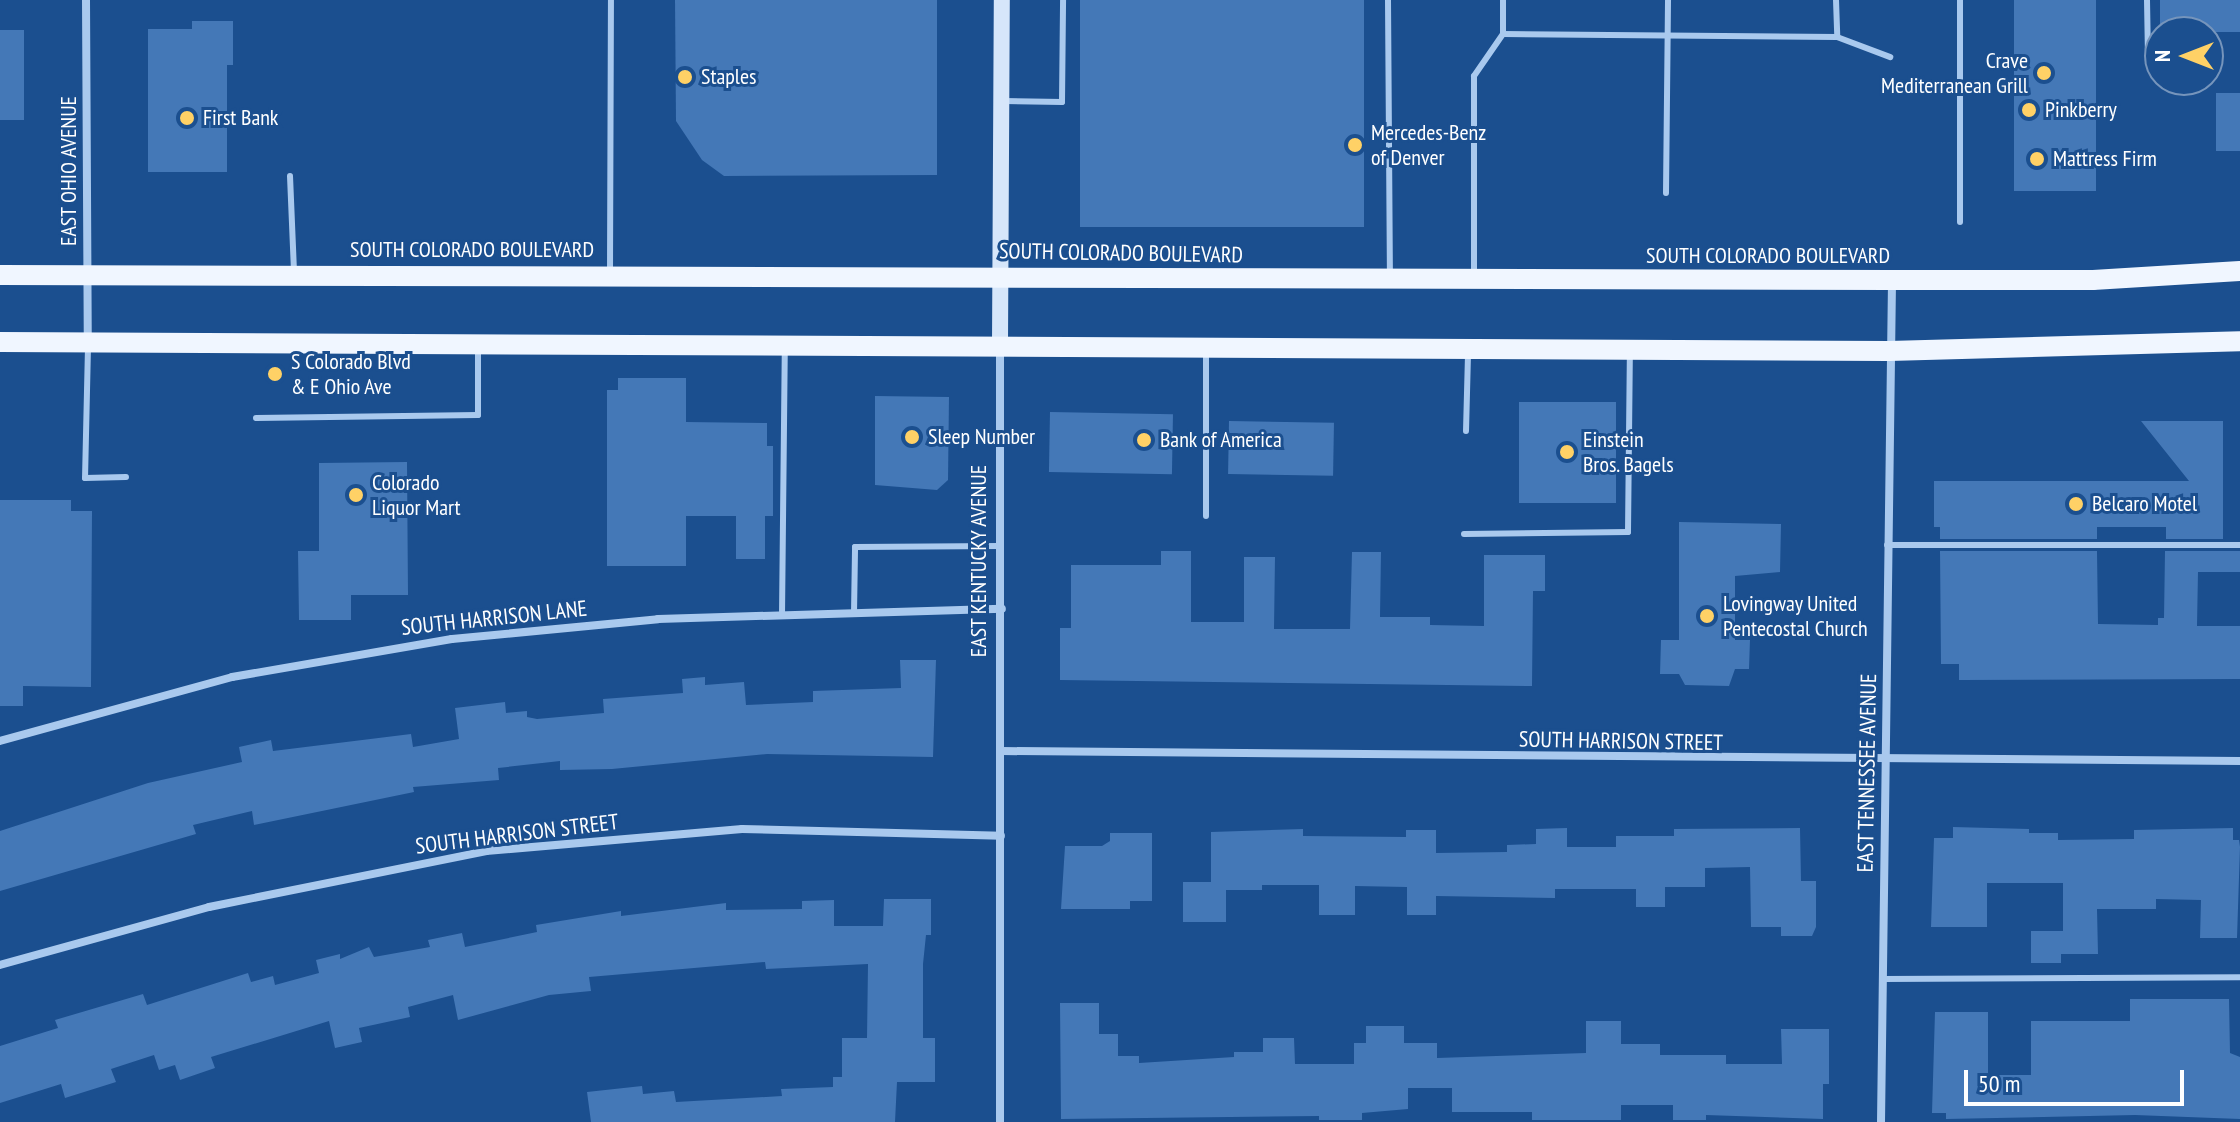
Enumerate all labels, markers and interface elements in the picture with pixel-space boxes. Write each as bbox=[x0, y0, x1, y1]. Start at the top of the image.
north arrow bbox=[2144, 16, 2224, 96]
place label: Crave Mediterranean Grill bbox=[1881, 47, 2028, 98]
text: N bbox=[2148, 50, 2176, 62]
place label: Staples bbox=[701, 64, 756, 90]
marker: Crave Mediterranean Grill bbox=[2035, 64, 2053, 82]
marker: Staples bbox=[676, 68, 694, 86]
street label: EAST OHIO AVENUE bbox=[56, 95, 82, 247]
place label: Pinkberry bbox=[2045, 97, 2117, 123]
marker: Pinkberry bbox=[2020, 101, 2038, 119]
place label: First Bank bbox=[203, 105, 278, 131]
marker: First Bank bbox=[178, 109, 196, 127]
place label: Mercedes-Benz of Denver bbox=[1371, 119, 1486, 170]
marker: Mercedes-Benz of Denver bbox=[1346, 136, 1364, 154]
place label: Mattress Firm bbox=[2053, 146, 2157, 172]
marker: Mattress Firm bbox=[2028, 150, 2046, 168]
street label: SOUTH COLORADO BOULEVARD bbox=[350, 237, 594, 263]
street label: SOUTH COLORADO BOULEVARD bbox=[999, 238, 1243, 268]
street label: SOUTH COLORADO BOULEVARD bbox=[1646, 243, 1890, 269]
place label: S Colorado Blvd & E Ohio Ave bbox=[291, 348, 411, 400]
marker: S Colorado Blvd & E Ohio Ave bbox=[266, 365, 284, 383]
place label: Sleep Number bbox=[928, 424, 1035, 450]
place label: Einstein Bros. Bagels bbox=[1583, 426, 1675, 478]
place label: Bank of America bbox=[1160, 427, 1283, 453]
marker: Sleep Number bbox=[903, 428, 921, 446]
marker: Bank of America bbox=[1135, 431, 1153, 449]
marker: Einstein Bros. Bagels bbox=[1558, 443, 1576, 461]
street label: EAST KENTUCKY AVENUE bbox=[966, 464, 992, 658]
place label: Colorado Liquor Mart bbox=[372, 469, 461, 520]
marker: Colorado Liquor Mart bbox=[347, 486, 365, 504]
place label: Belcaro Motel bbox=[2092, 491, 2197, 517]
marker: Belcaro Motel bbox=[2067, 495, 2085, 513]
place label: Lovingway United Pentecostal Church bbox=[1723, 590, 1868, 642]
street label: SOUTH HARRISON LANE bbox=[400, 595, 588, 641]
marker: Lovingway United Pentecostal Church bbox=[1698, 607, 1716, 625]
street label: EAST TENNESSEE AVENUE bbox=[1852, 673, 1882, 873]
street label: SOUTH HARRISON STREET bbox=[1519, 726, 1723, 756]
street label: SOUTH HARRISON STREET bbox=[414, 808, 620, 860]
scale bar bbox=[1968, 1054, 2188, 1104]
text: 50 m bbox=[1978, 1068, 2020, 1099]

